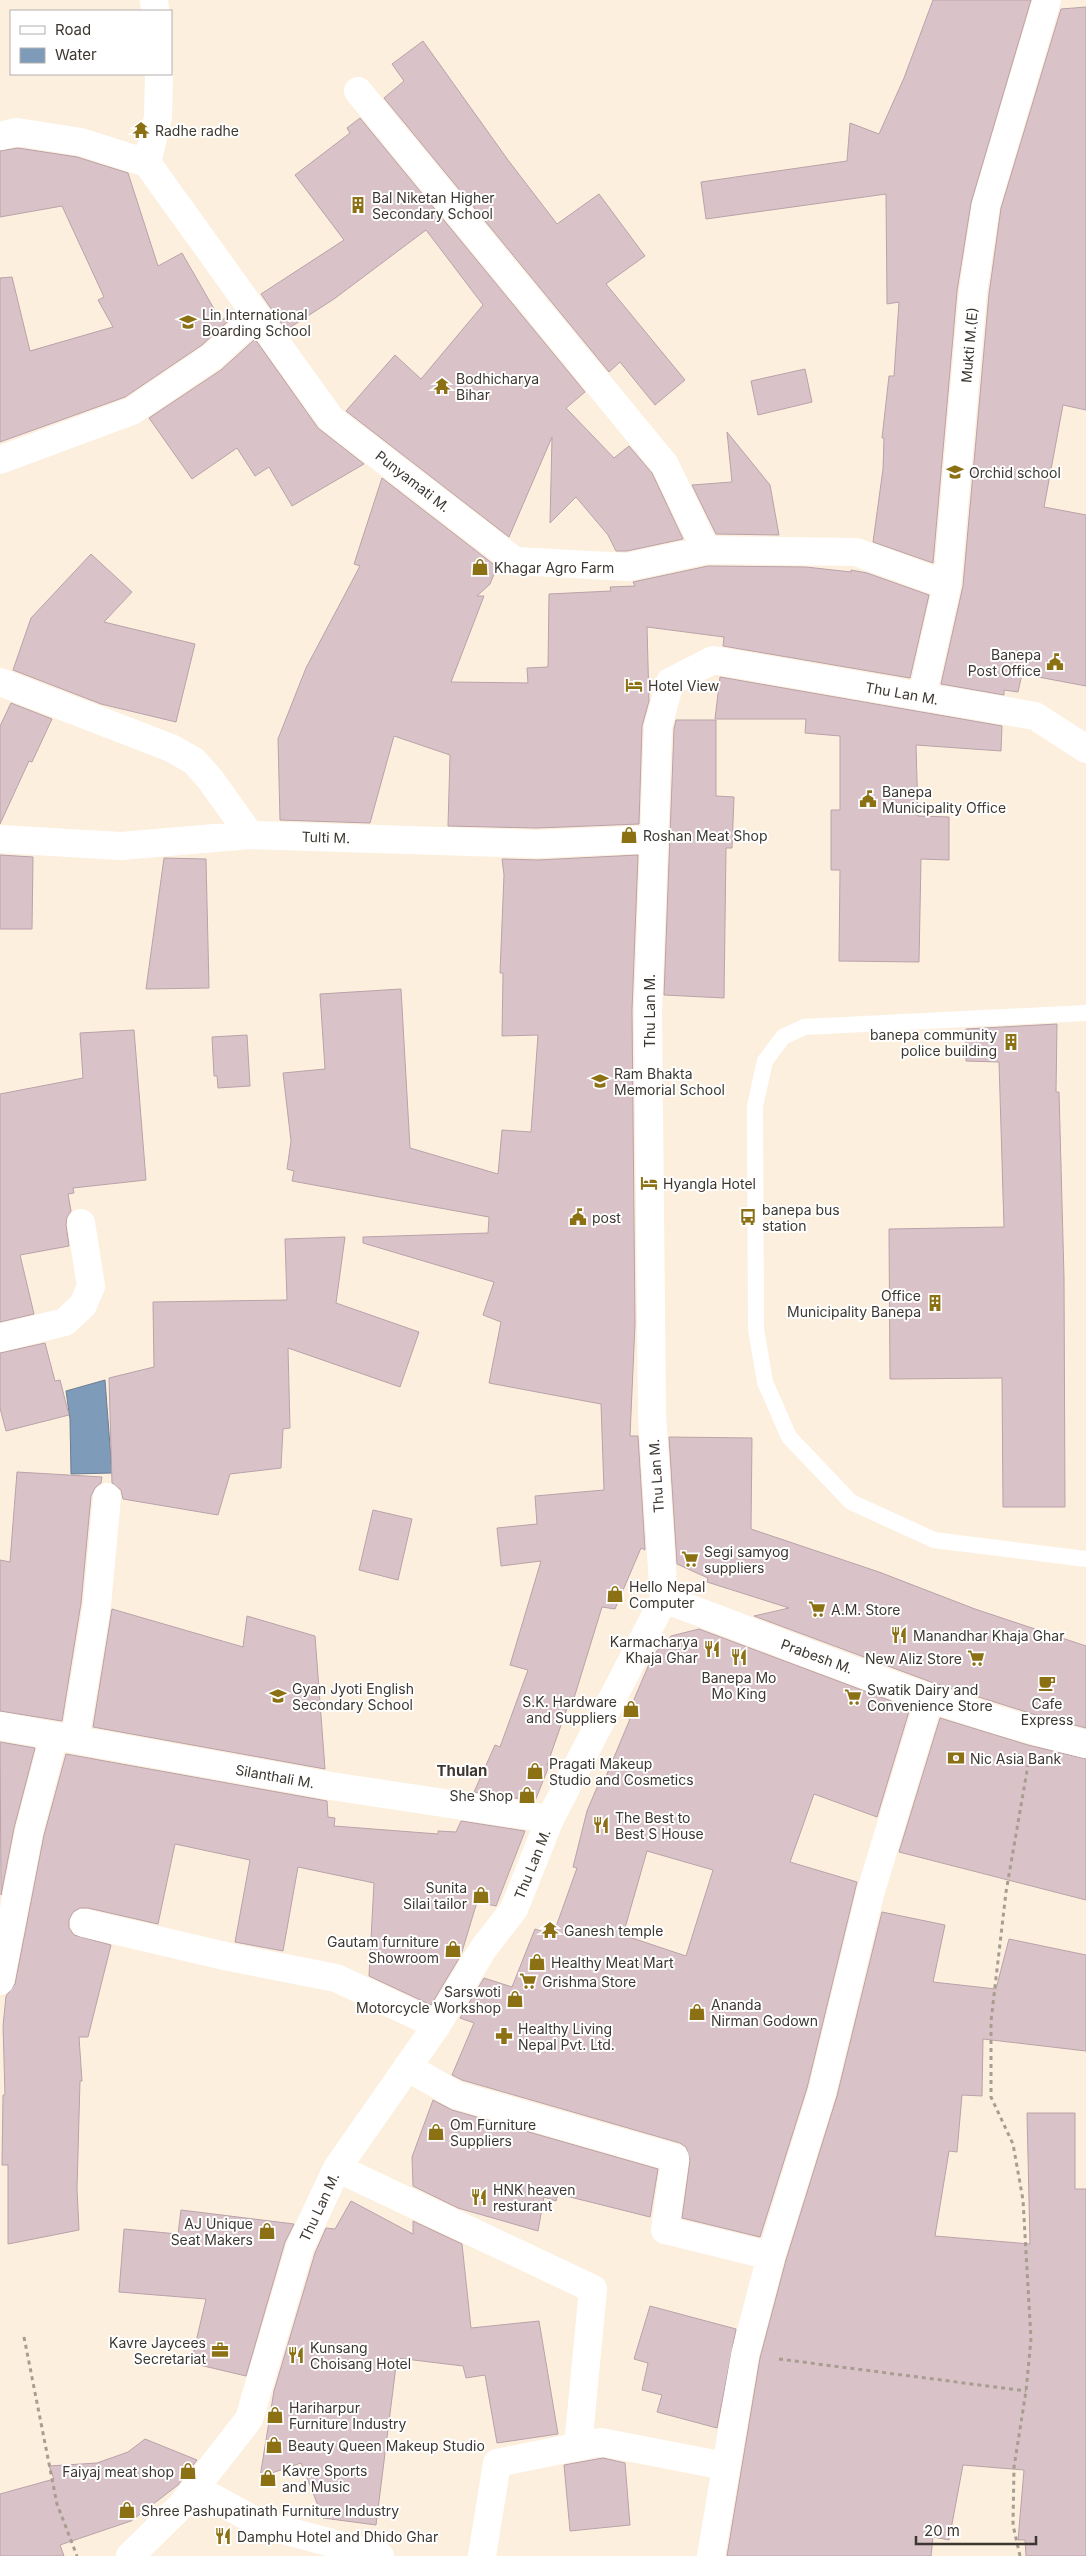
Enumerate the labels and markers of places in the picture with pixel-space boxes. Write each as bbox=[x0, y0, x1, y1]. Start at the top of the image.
temple icon: Radhe radhe bbox=[131, 120, 151, 140]
place label: Radhe radhe bbox=[155, 122, 239, 139]
place label: Bal Niketan Higher Secondary School bbox=[372, 189, 495, 222]
building icon: Bal Niketan Higher Secondary School bbox=[348, 195, 368, 215]
place label: Lin International Boarding School bbox=[202, 306, 311, 339]
school or university icon: Lin International Boarding School bbox=[178, 312, 198, 332]
place label: Bodhicharya Bihar bbox=[456, 370, 539, 403]
temple icon: Bodhicharya Bihar bbox=[432, 376, 452, 396]
school or university icon: Orchid school bbox=[945, 462, 965, 482]
place label: Orchid school bbox=[969, 464, 1061, 481]
shop icon: Khagar Agro Farm bbox=[470, 557, 490, 577]
place label: Khagar Agro Farm bbox=[494, 559, 614, 576]
place label: Banepa Post Office bbox=[968, 646, 1041, 679]
public building icon: Banepa Post Office bbox=[1045, 652, 1065, 672]
hotel icon: Hotel View bbox=[624, 675, 644, 695]
place label: Hotel View bbox=[648, 677, 719, 694]
place label: Banepa Municipality Office bbox=[882, 783, 1006, 816]
public building icon: Banepa Municipality Office bbox=[858, 789, 878, 809]
shop icon: Roshan Meat Shop bbox=[619, 825, 639, 845]
place label: Roshan Meat Shop bbox=[643, 827, 768, 844]
place label: banepa community police building bbox=[870, 1026, 997, 1059]
building icon: banepa community police building bbox=[1001, 1032, 1021, 1052]
place label: Ram Bhakta Memorial School bbox=[614, 1065, 725, 1098]
school or university icon: Ram Bhakta Memorial School bbox=[590, 1071, 610, 1091]
hotel icon: Hyangla Hotel bbox=[639, 1173, 659, 1193]
place label: Hyangla Hotel bbox=[663, 1175, 756, 1192]
place label: banepa bus station bbox=[762, 1201, 840, 1234]
public building icon: post bbox=[568, 1207, 588, 1227]
bus stop icon: banepa bus station bbox=[738, 1207, 758, 1227]
place label: post bbox=[592, 1209, 621, 1226]
place label: Office Municipality Banepa bbox=[787, 1287, 921, 1320]
building icon: Office Municipality Banepa bbox=[925, 1293, 945, 1313]
place label: Segi samyog suppliers bbox=[704, 1543, 789, 1576]
supermarket icon: Segi samyog suppliers bbox=[680, 1549, 700, 1569]
place label: Hello Nepal Computer bbox=[629, 1578, 705, 1611]
shop icon: Hello Nepal Computer bbox=[605, 1584, 625, 1604]
supermarket icon: A.M. Store bbox=[807, 1599, 827, 1619]
place label: A.M. Store bbox=[831, 1601, 900, 1618]
restaurant icon: Manandhar Khaja Ghar bbox=[889, 1625, 909, 1645]
place label: Manandhar Khaja Ghar bbox=[913, 1627, 1064, 1644]
place label: Karmacharya Khaja Ghar bbox=[610, 1633, 698, 1666]
restaurant icon: Karmacharya Khaja Ghar bbox=[702, 1639, 722, 1659]
restaurant icon: Banepa Mo Mo King bbox=[729, 1647, 749, 1667]
supermarket icon: New Aliz Store bbox=[966, 1648, 986, 1668]
place label: New Aliz Store bbox=[865, 1650, 962, 1667]
place label: Banepa Mo Mo King bbox=[701, 1669, 777, 1702]
cafe icon: Cafe Express bbox=[1037, 1673, 1057, 1693]
place label: Gyan Jyoti English Secondary School bbox=[292, 1680, 414, 1713]
place label: Swatik Dairy and Convenience Store bbox=[867, 1681, 993, 1714]
school or university icon: Gyan Jyoti English Secondary School bbox=[268, 1686, 288, 1706]
supermarket icon: Swatik Dairy and Convenience Store bbox=[843, 1687, 863, 1707]
place label: S.K. Hardware and Suppliers bbox=[522, 1693, 617, 1726]
place label: Cafe Express bbox=[1021, 1695, 1073, 1728]
shop icon: S.K. Hardware and Suppliers bbox=[621, 1699, 641, 1719]
bank icon: Nic Asia Bank bbox=[946, 1748, 966, 1768]
place label: Nic Asia Bank bbox=[970, 1750, 1061, 1767]
place label: Pragati Makeup Studio and Cosmetics bbox=[549, 1755, 694, 1788]
shop icon: Pragati Makeup Studio and Cosmetics bbox=[525, 1761, 545, 1781]
shop icon: She Shop bbox=[517, 1785, 537, 1805]
place label: She Shop bbox=[449, 1787, 513, 1804]
place label: The Best to Best S House bbox=[615, 1809, 704, 1842]
restaurant icon: The Best to Best S House bbox=[591, 1815, 611, 1835]
place label: Sunita Silai tailor bbox=[403, 1879, 467, 1912]
shop icon: Sunita Silai tailor bbox=[471, 1885, 491, 1905]
temple icon: Ganesh temple bbox=[540, 1920, 560, 1940]
place label: Ganesh temple bbox=[564, 1922, 663, 1939]
place label: Gautam furniture Showroom bbox=[327, 1933, 439, 1966]
shop icon: Gautam furniture Showroom bbox=[443, 1939, 463, 1959]
shop icon: Healthy Meat Mart bbox=[527, 1952, 547, 1972]
place label: Healthy Meat Mart bbox=[551, 1954, 674, 1971]
supermarket icon: Grishma Store bbox=[518, 1971, 538, 1991]
place label: Grishma Store bbox=[542, 1973, 636, 1990]
place label: Sarswoti Motorcycle Workshop bbox=[356, 1983, 501, 2016]
shop icon: Sarswoti Motorcycle Workshop bbox=[505, 1989, 525, 2009]
place label: Ananda Nirman Godown bbox=[711, 1996, 818, 2029]
shop icon: Ananda Nirman Godown bbox=[687, 2002, 707, 2022]
place label: Healthy Living Nepal Pvt. Ltd. bbox=[518, 2020, 615, 2053]
pharmacy icon: Healthy Living Nepal Pvt. Ltd. bbox=[494, 2026, 514, 2046]
place label: Om Furniture Suppliers bbox=[450, 2116, 536, 2149]
shop icon: Om Furniture Suppliers bbox=[426, 2122, 446, 2142]
place label: HNK heaven resturant bbox=[493, 2181, 576, 2214]
restaurant icon: HNK heaven resturant bbox=[469, 2187, 489, 2207]
place label: AJ Unique Seat Makers bbox=[171, 2215, 253, 2248]
shop icon: AJ Unique Seat Makers bbox=[257, 2221, 277, 2241]
place label: Kavre Jaycees Secretariat bbox=[109, 2334, 206, 2367]
place label: Kunsang Choisang Hotel bbox=[310, 2339, 411, 2372]
office icon: Kavre Jaycees Secretariat bbox=[210, 2340, 230, 2360]
restaurant icon: Kunsang Choisang Hotel bbox=[286, 2345, 306, 2365]
place label: Hariharpur Furniture Industry bbox=[289, 2399, 407, 2432]
shop icon: Hariharpur Furniture Industry bbox=[265, 2405, 285, 2425]
shop icon: Beauty Queen Makeup Studio bbox=[264, 2435, 284, 2455]
place label: Beauty Queen Makeup Studio bbox=[288, 2437, 485, 2454]
shop icon: Faiyaj meat shop bbox=[178, 2461, 198, 2481]
place label: Kavre Sports and Music bbox=[282, 2462, 367, 2495]
place label: Faiyaj meat shop bbox=[62, 2463, 174, 2480]
shop icon: Kavre Sports and Music bbox=[258, 2468, 278, 2488]
shop icon: Shree Pashupatinath Furniture Industry bbox=[117, 2500, 137, 2520]
place label: Shree Pashupatinath Furniture Industry bbox=[141, 2502, 399, 2519]
restaurant icon: Damphu Hotel and Dhido Ghar bbox=[213, 2526, 233, 2546]
place label: Damphu Hotel and Dhido Ghar bbox=[237, 2528, 438, 2545]

